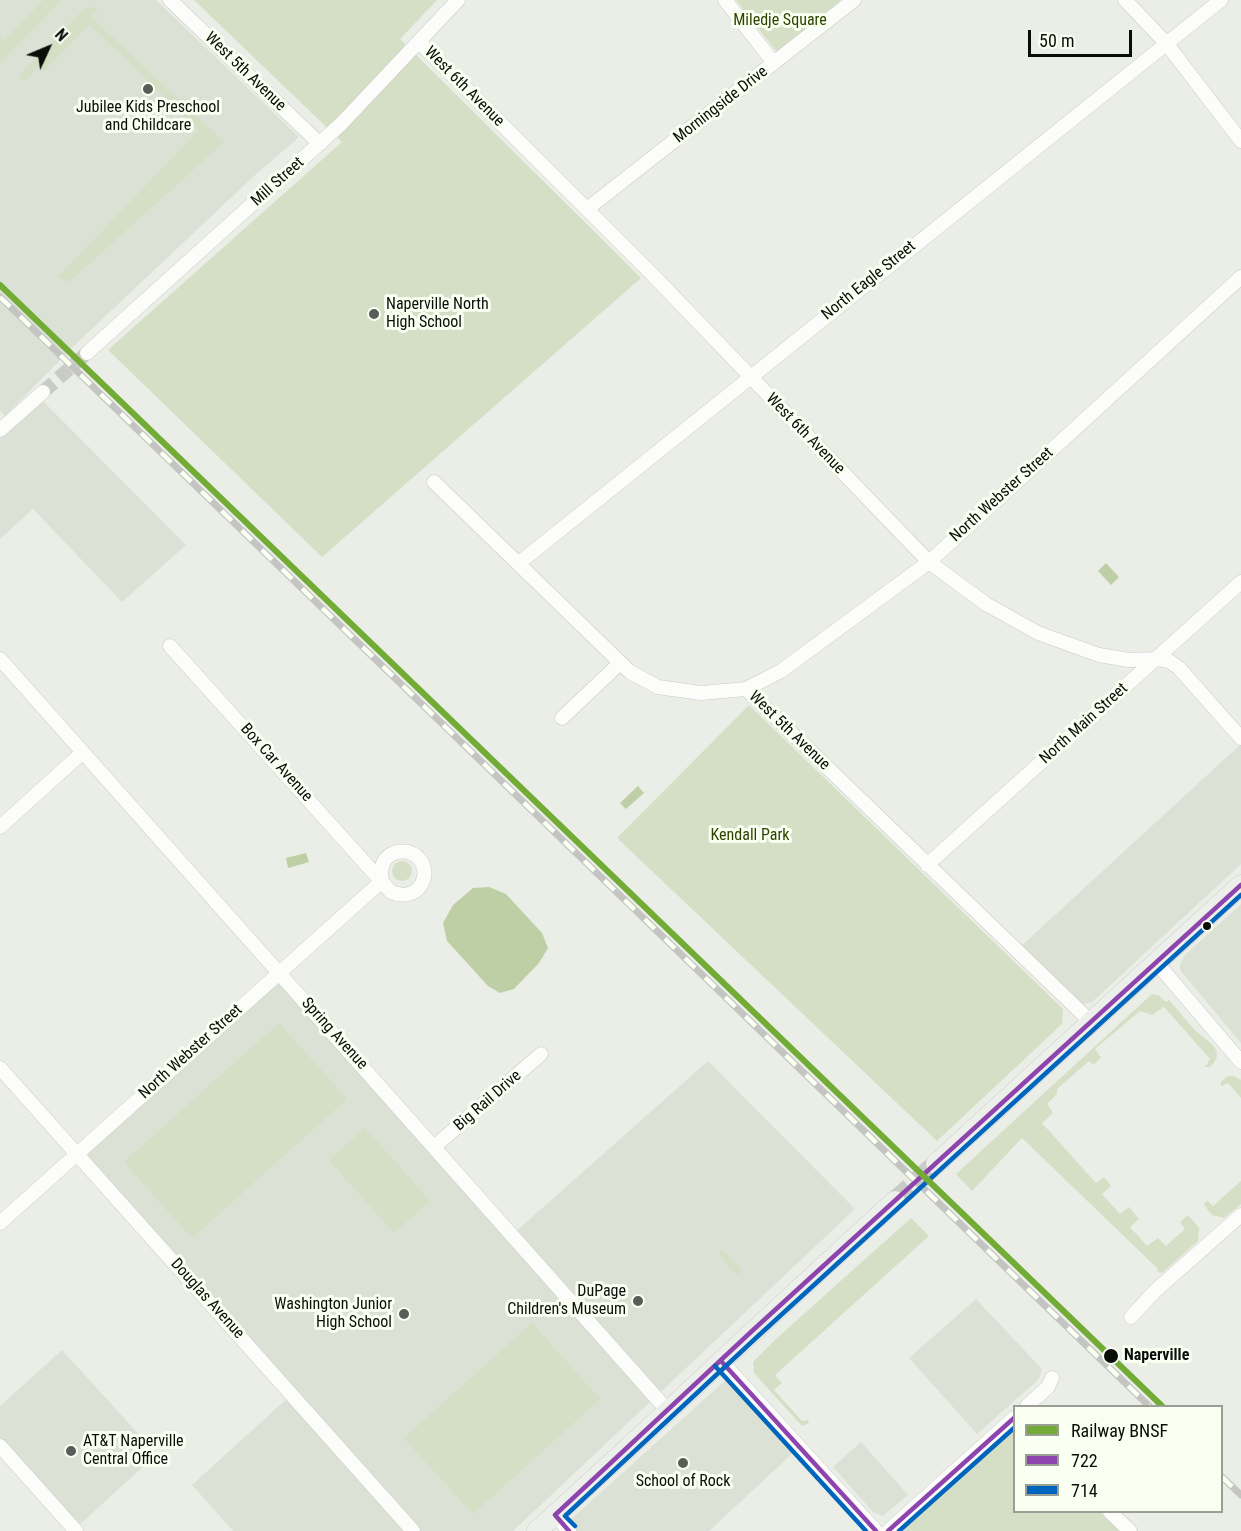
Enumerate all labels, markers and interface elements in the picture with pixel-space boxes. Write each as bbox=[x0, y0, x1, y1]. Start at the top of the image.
park label: Miledje Square bbox=[733, 11, 827, 31]
north arrow bbox=[18, 18, 78, 78]
scale bar bbox=[1031, 18, 1134, 56]
text: N bbox=[51, 25, 72, 45]
street label: West 5th Avenue bbox=[200, 29, 290, 115]
text: 50 m bbox=[1039, 30, 1074, 51]
street label: West 6th Avenue bbox=[420, 43, 508, 131]
street label: Morningside Drive bbox=[670, 62, 772, 148]
marker: Jubilee Kids Preschool and Childcare bbox=[141, 82, 155, 96]
place label: Jubilee Kids Preschool and Childcare bbox=[76, 98, 220, 136]
street label: Mill Street bbox=[248, 153, 308, 211]
street label: North Eagle Street bbox=[818, 237, 920, 325]
place label: Naperville North High School bbox=[386, 295, 489, 333]
marker: Naperville North High School bbox=[367, 307, 381, 321]
street label: West 6th Avenue bbox=[762, 389, 848, 479]
street label: North Webster Street bbox=[946, 444, 1058, 546]
street label: North Main Street bbox=[1036, 680, 1132, 768]
street label: West 5th Avenue bbox=[744, 688, 834, 774]
street label: Box Car Avenue bbox=[236, 720, 316, 806]
park label: Kendall Park bbox=[711, 826, 789, 846]
unlabelled marker bbox=[1201, 920, 1213, 932]
street label: Spring Avenue bbox=[297, 994, 371, 1074]
street label: North Webster Street bbox=[135, 1001, 247, 1103]
street label: Big Rail Drive bbox=[450, 1067, 526, 1135]
street label: Douglas Avenue bbox=[166, 1255, 248, 1343]
place label: DuPage Children's Museum bbox=[507, 1282, 626, 1320]
marker: DuPage Children's Museum bbox=[631, 1294, 645, 1308]
place label: Washington Junior High School bbox=[274, 1295, 392, 1333]
marker: Washington Junior High School bbox=[397, 1307, 411, 1321]
place label: Naperville bbox=[1124, 1346, 1189, 1366]
marker: Naperville bbox=[1102, 1347, 1120, 1365]
legend bbox=[1013, 1405, 1223, 1513]
text: Railway BNSF bbox=[1071, 1420, 1168, 1441]
place label: AT&T Naperville Central Office bbox=[83, 1432, 184, 1470]
marker: AT&T Naperville Central Office bbox=[64, 1444, 78, 1458]
text: 722 bbox=[1071, 1450, 1098, 1471]
marker: School of Rock bbox=[676, 1456, 690, 1470]
place label: School of Rock bbox=[636, 1472, 730, 1492]
text: 714 bbox=[1071, 1480, 1098, 1501]

